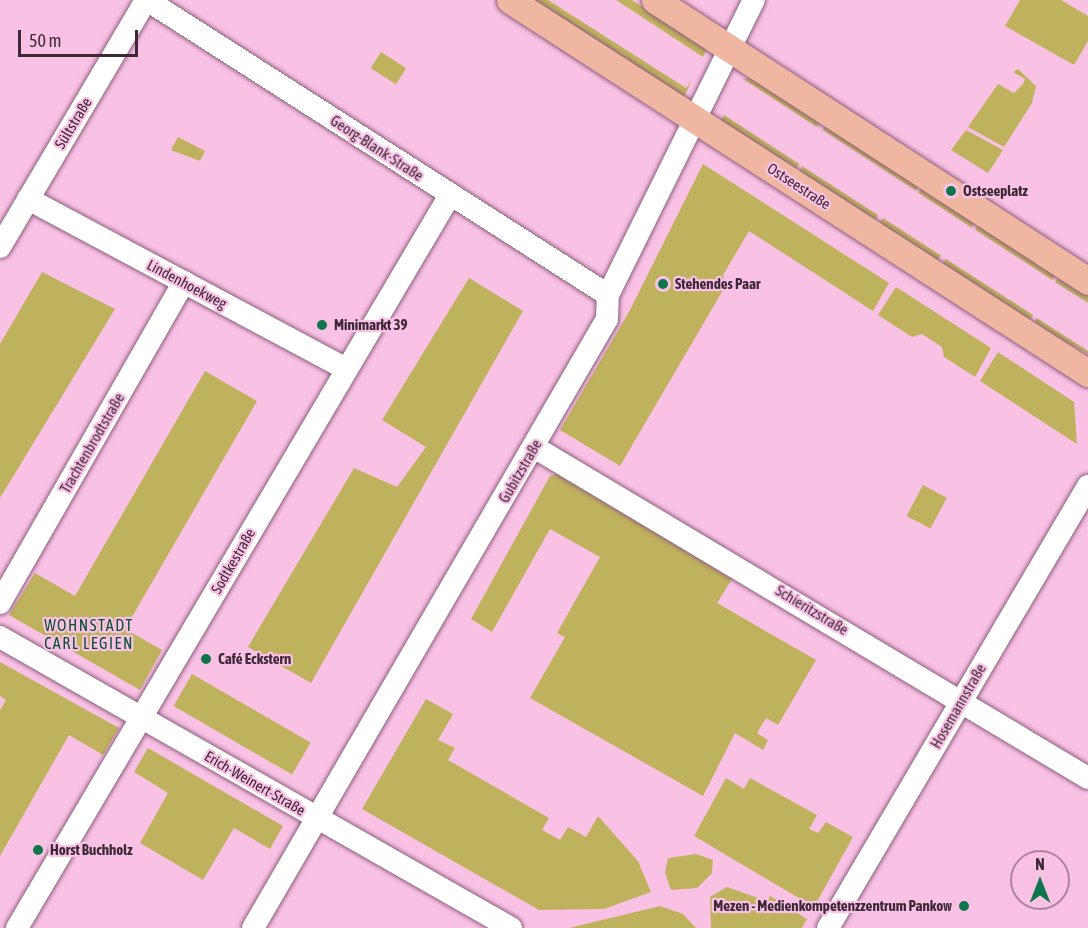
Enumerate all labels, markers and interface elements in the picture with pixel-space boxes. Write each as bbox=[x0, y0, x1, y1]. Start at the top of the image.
scale bar bbox=[21, 18, 141, 56]
text: 50 m bbox=[29, 30, 61, 51]
street label: Sültstraße bbox=[51, 94, 95, 152]
street label: Georg-Blank-Straße bbox=[327, 111, 427, 185]
street label: Ostseestraße bbox=[764, 159, 834, 213]
place label: Ostseeplatz bbox=[963, 182, 1028, 200]
marker: Ostseeplatz bbox=[944, 184, 958, 198]
street label: Lindenhoekweg bbox=[144, 256, 230, 312]
place label: Stehendes Paar bbox=[675, 275, 760, 293]
marker: Stehendes Paar bbox=[656, 277, 670, 291]
place label: Minimarkt 39 bbox=[334, 316, 407, 334]
marker: Minimarkt 39 bbox=[315, 318, 329, 332]
street label: Trachtenbrodtstraße bbox=[56, 390, 128, 496]
street label: Gubitzstraße bbox=[495, 436, 545, 506]
street label: Sodtkestraße bbox=[207, 525, 259, 597]
street label: Schieritzstraße bbox=[772, 581, 852, 639]
district label: WOHNSTADT CARL LEGIEN bbox=[44, 615, 134, 653]
place label: Café Eckstern bbox=[218, 650, 291, 668]
marker: Café Eckstern bbox=[199, 652, 213, 666]
street label: Hosemannstraße bbox=[927, 660, 989, 752]
street label: Erich-Weinert-Straße bbox=[201, 747, 309, 819]
place label: Horst Buchholz bbox=[50, 841, 133, 859]
marker: Horst Buchholz bbox=[31, 843, 45, 857]
north arrow bbox=[1010, 850, 1070, 910]
text: N bbox=[1035, 855, 1045, 873]
place label: Mezen - Medienkompetenzzentrum Pankow bbox=[713, 897, 952, 915]
marker: Mezen - Medienkompetenzzentrum Pankow bbox=[957, 899, 971, 913]

